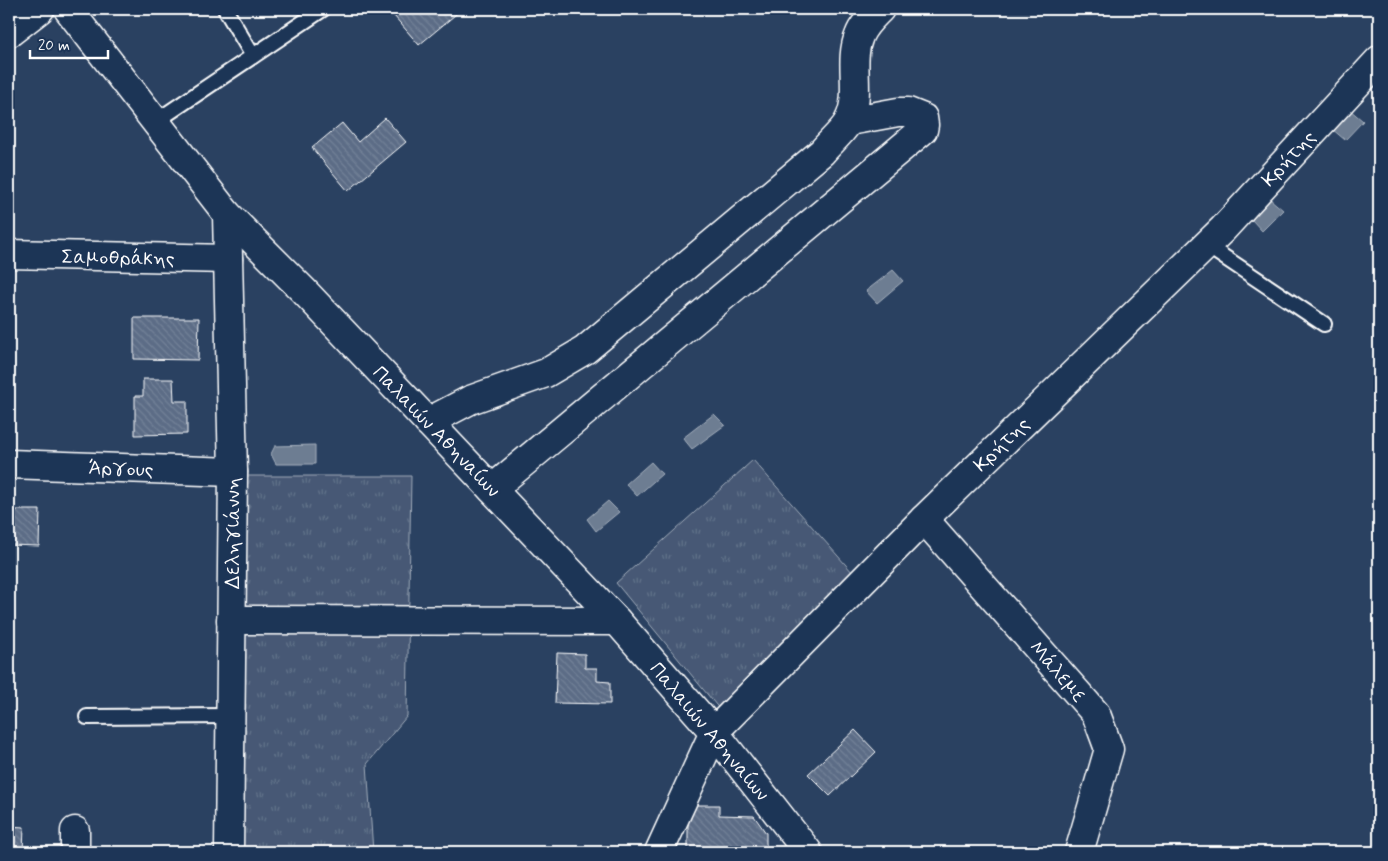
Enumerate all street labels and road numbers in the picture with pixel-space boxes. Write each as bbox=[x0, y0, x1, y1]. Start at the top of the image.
street label: Κρήτης bbox=[1256, 125, 1322, 193]
street label: Σαμοθράκης bbox=[61, 244, 175, 273]
street label: Παλαιών Αθηναίων bbox=[366, 360, 506, 504]
street label: Κρήτης bbox=[968, 411, 1036, 479]
street label: Άργους bbox=[88, 455, 154, 484]
street label: Δεληγιάννη bbox=[220, 477, 247, 589]
street label: Μάλεμε bbox=[1023, 635, 1091, 709]
street label: Παλαιών Αθηναίων bbox=[643, 657, 775, 807]

